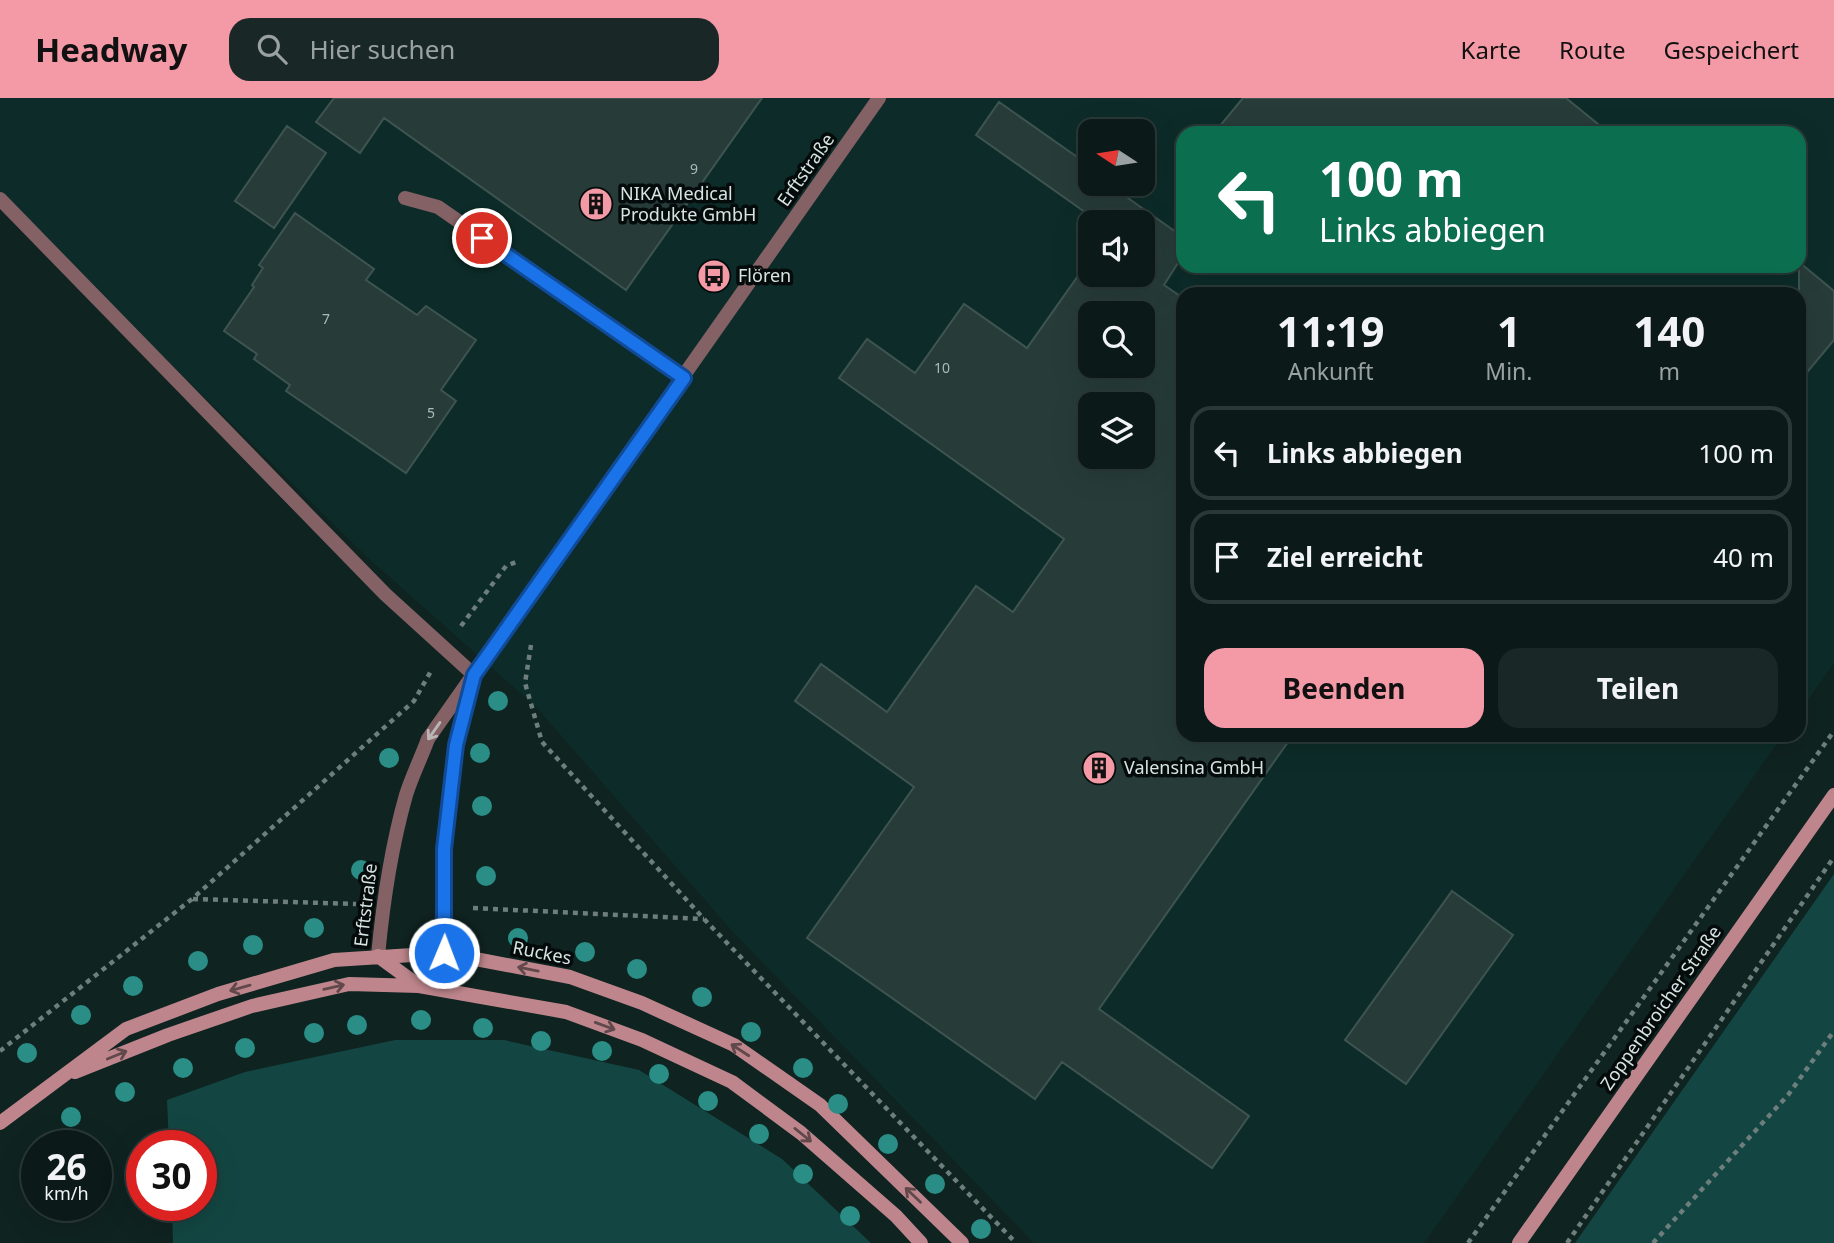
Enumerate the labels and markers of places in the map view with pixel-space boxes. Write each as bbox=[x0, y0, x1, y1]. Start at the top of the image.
place label: NIKA Medical Produkte GmbH bbox=[620, 181, 756, 226]
building icon: NIKA Medical Produkte GmbH bbox=[577, 185, 615, 223]
pin bbox=[452, 208, 512, 268]
bus stop icon: Flören bbox=[695, 257, 733, 295]
place label: Flören bbox=[738, 263, 791, 287]
building icon: Valensina GmbH bbox=[1080, 749, 1118, 787]
place label: Valensina GmbH bbox=[1124, 755, 1264, 779]

